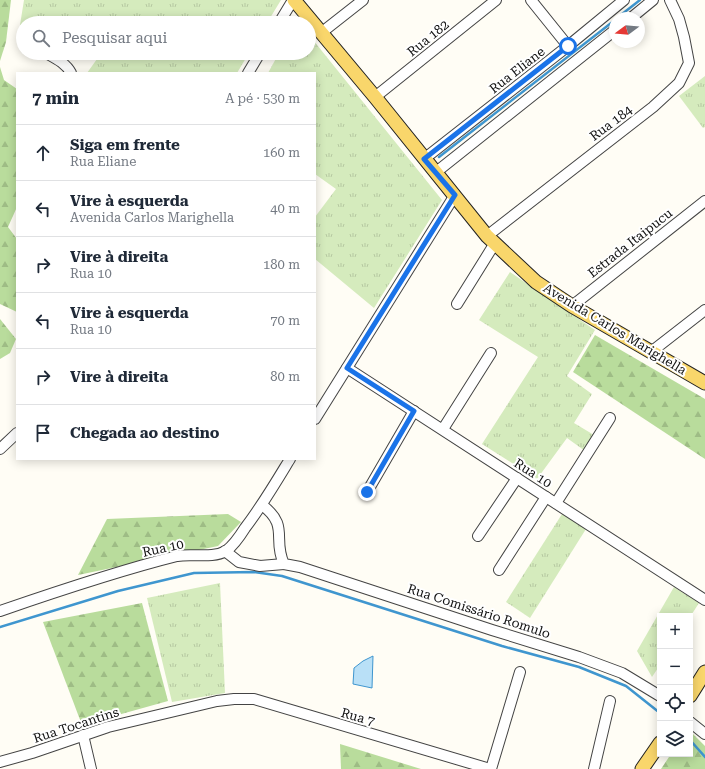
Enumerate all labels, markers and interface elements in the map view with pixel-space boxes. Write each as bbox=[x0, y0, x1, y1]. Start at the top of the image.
north arrow bbox=[609, 12, 645, 48]
search box bbox=[16, 16, 316, 60]
street label: Rua 182 bbox=[404, 17, 452, 59]
icon: search bbox=[30, 27, 52, 49]
text: Pesquisar aqui bbox=[62, 29, 167, 47]
route start bbox=[559, 37, 577, 55]
street label: Rua Eliane bbox=[486, 44, 548, 96]
text: 7 min bbox=[32, 88, 79, 108]
text: A pé · 530 m bbox=[225, 91, 300, 106]
street label: Rua 184 bbox=[587, 102, 636, 144]
text: Siga em frente bbox=[70, 136, 180, 154]
icon: ahead bbox=[32, 142, 54, 164]
text: 160 m bbox=[263, 145, 300, 160]
text: Rua Eliane bbox=[70, 154, 136, 169]
text: Vire à esquerda bbox=[70, 192, 189, 210]
icon: left bbox=[32, 198, 54, 220]
text: 40 m bbox=[270, 201, 300, 216]
street label: Estrada Itaipucu bbox=[585, 205, 675, 281]
text: Avenida Carlos Marighella bbox=[70, 210, 234, 225]
text: Vire à direita bbox=[70, 248, 168, 266]
icon: right bbox=[32, 254, 54, 276]
text: 180 m bbox=[263, 257, 300, 272]
text: Rua 10 bbox=[70, 266, 112, 281]
street label: Avenida Carlos Marighella bbox=[541, 280, 689, 378]
text: Vire à esquerda bbox=[70, 304, 189, 322]
icon: left bbox=[32, 310, 54, 332]
text: 70 m bbox=[270, 313, 300, 328]
text: Rua 10 bbox=[70, 322, 112, 337]
icon: right bbox=[32, 366, 54, 388]
text: Vire à direita bbox=[70, 368, 168, 386]
text: 80 m bbox=[270, 369, 300, 384]
icon: arrive bbox=[32, 422, 54, 444]
text: Chegada ao destino bbox=[70, 424, 219, 442]
street label: Rua 10 bbox=[511, 455, 555, 491]
route end bbox=[358, 483, 376, 501]
street label: Rua 10 bbox=[141, 536, 185, 560]
street label: Rua Comissário Romulo bbox=[406, 581, 552, 641]
map controls bbox=[657, 613, 693, 757]
button: + bbox=[657, 613, 693, 649]
button: − bbox=[657, 649, 693, 685]
button: locate bbox=[657, 685, 693, 721]
street label: Rua Tocantins bbox=[31, 704, 121, 746]
street label: Rua 7 bbox=[339, 705, 377, 729]
button: layers bbox=[657, 721, 693, 757]

